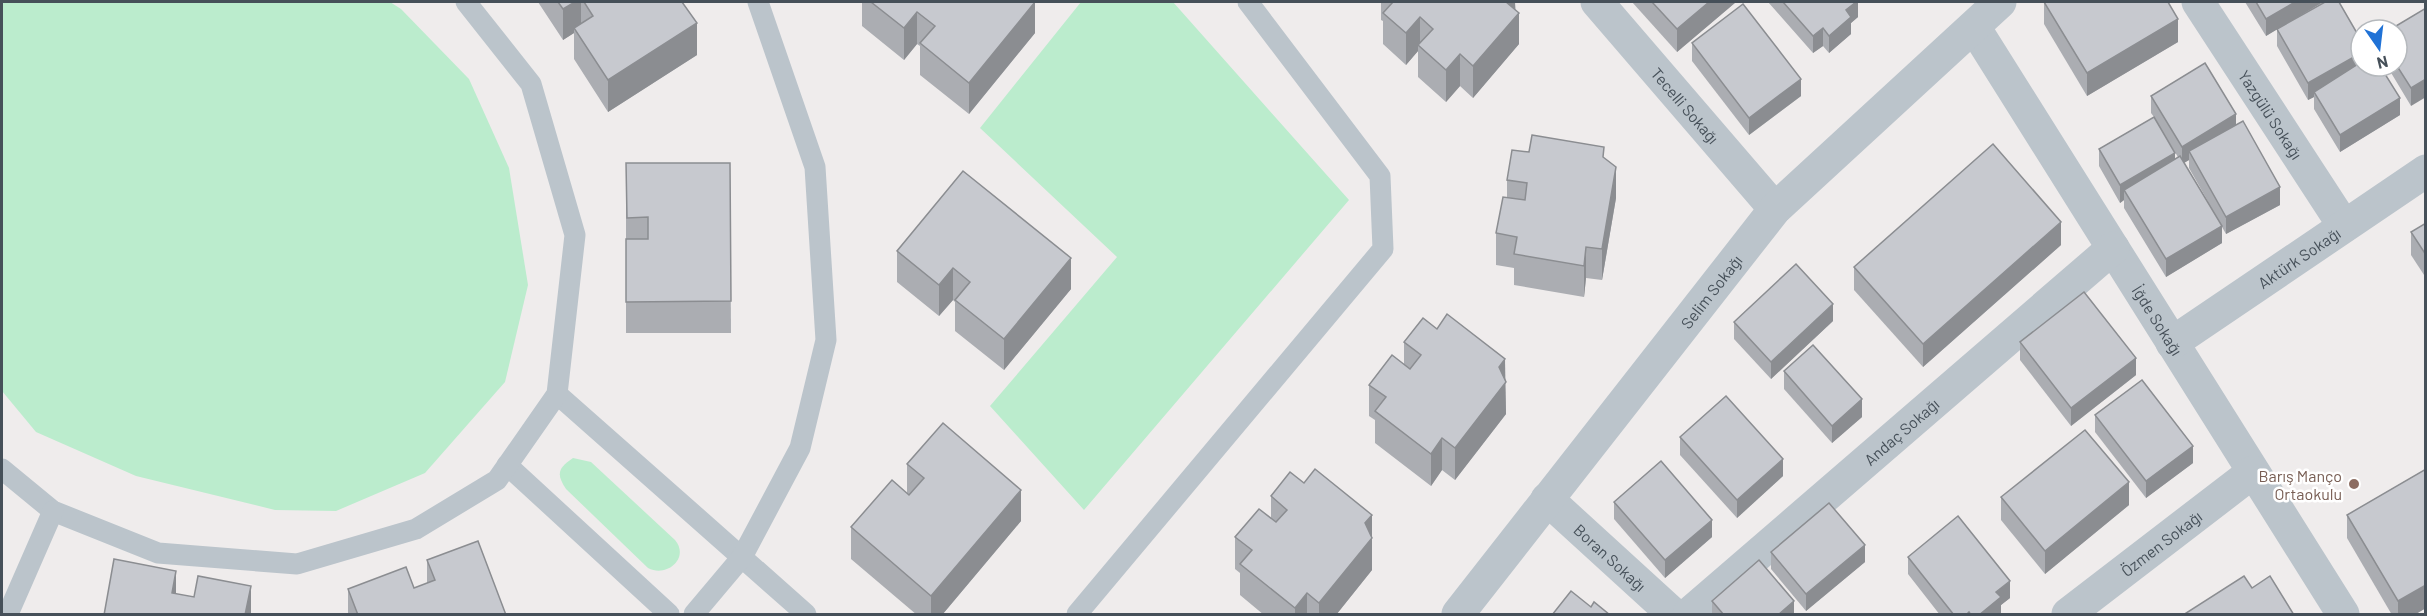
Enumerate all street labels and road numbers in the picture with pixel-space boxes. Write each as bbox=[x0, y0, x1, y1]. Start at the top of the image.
street label: Tecelli Sokağı bbox=[1648, 63, 1724, 147]
street label: Yazgülü Sokağı bbox=[2235, 66, 2307, 162]
street label: Aktürk Sokağı bbox=[2254, 223, 2344, 292]
street label: Selim Sokağı bbox=[1676, 251, 1745, 332]
street label: İğde Sokağı bbox=[2129, 281, 2187, 359]
street label: Andaç Sokağı bbox=[1860, 394, 1942, 469]
street label: Özmen Sokağı bbox=[2117, 506, 2205, 580]
street label: Boran Sokağı bbox=[1571, 519, 1650, 595]

